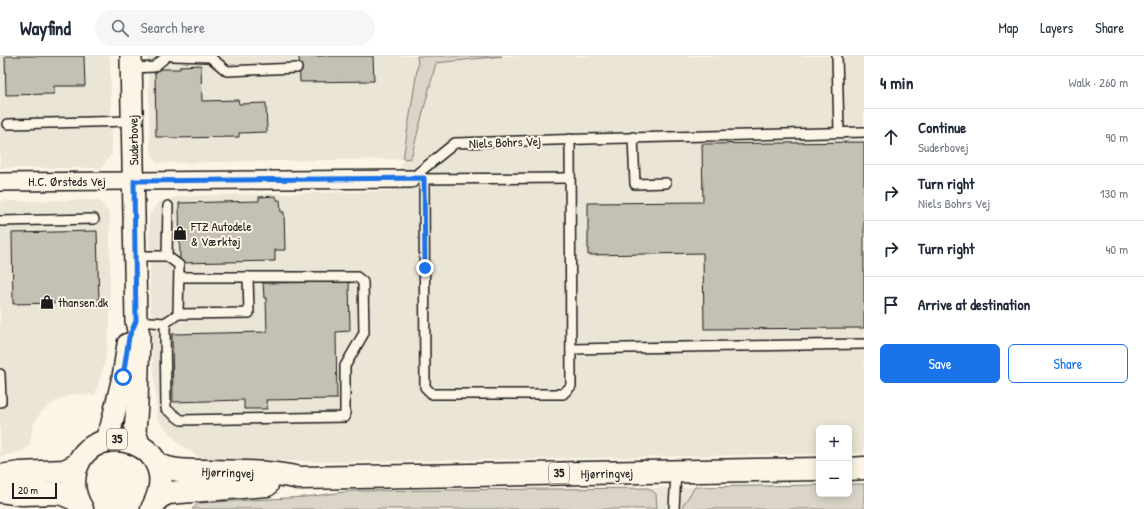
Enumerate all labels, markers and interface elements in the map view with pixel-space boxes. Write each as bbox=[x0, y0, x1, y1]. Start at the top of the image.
search box bbox=[95, 10, 375, 46]
text: Wayfind bbox=[20, 15, 71, 41]
icon: search bbox=[109, 17, 131, 39]
text: Search here bbox=[141, 17, 205, 38]
text: Map bbox=[998, 18, 1018, 37]
text: Layers bbox=[1040, 18, 1073, 37]
text: Share bbox=[1095, 18, 1124, 37]
text: 4 min bbox=[880, 71, 913, 94]
text: Walk · 260 m bbox=[1069, 73, 1128, 91]
street label: Suderbovej bbox=[124, 115, 142, 165]
text: Continue bbox=[918, 117, 966, 138]
icon: ahead bbox=[880, 126, 902, 148]
text: 90 m bbox=[1106, 128, 1128, 146]
street label: Niels Bohrs Vej bbox=[469, 132, 541, 152]
text: Suderbovej bbox=[918, 138, 968, 156]
street label: H.C. Ørsteds Vej bbox=[28, 172, 106, 190]
text: Turn right bbox=[918, 173, 974, 194]
icon: right bbox=[880, 182, 902, 204]
text: 130 m bbox=[1100, 184, 1128, 202]
text: Niels Bohrs Vej bbox=[918, 194, 990, 212]
place label: FTZ Autodele & Værktøj bbox=[190, 217, 252, 250]
shop icon: FTZ Autodele & Værktøj bbox=[172, 225, 188, 241]
icon: right bbox=[880, 238, 902, 260]
text: Turn right bbox=[918, 238, 974, 259]
text: 40 m bbox=[1105, 240, 1128, 258]
route end bbox=[416, 259, 434, 277]
place label: thansen.dk bbox=[58, 293, 109, 311]
shop icon: thansen.dk bbox=[39, 294, 55, 310]
icon: arrive bbox=[880, 294, 902, 316]
text: Arrive at destination bbox=[918, 294, 1030, 315]
button: Save bbox=[880, 344, 1000, 383]
button: Share bbox=[1008, 344, 1128, 383]
route start bbox=[114, 368, 132, 386]
map controls bbox=[816, 425, 852, 497]
button: + bbox=[816, 425, 852, 461]
road number: 35 bbox=[107, 429, 127, 449]
button: − bbox=[816, 461, 852, 497]
street label: Hjørringvej bbox=[201, 462, 255, 482]
road number: 35 bbox=[549, 463, 569, 483]
street label: Hjørringvej bbox=[581, 464, 633, 482]
scale bar bbox=[12, 481, 57, 500]
text: 20 m bbox=[18, 483, 38, 497]

